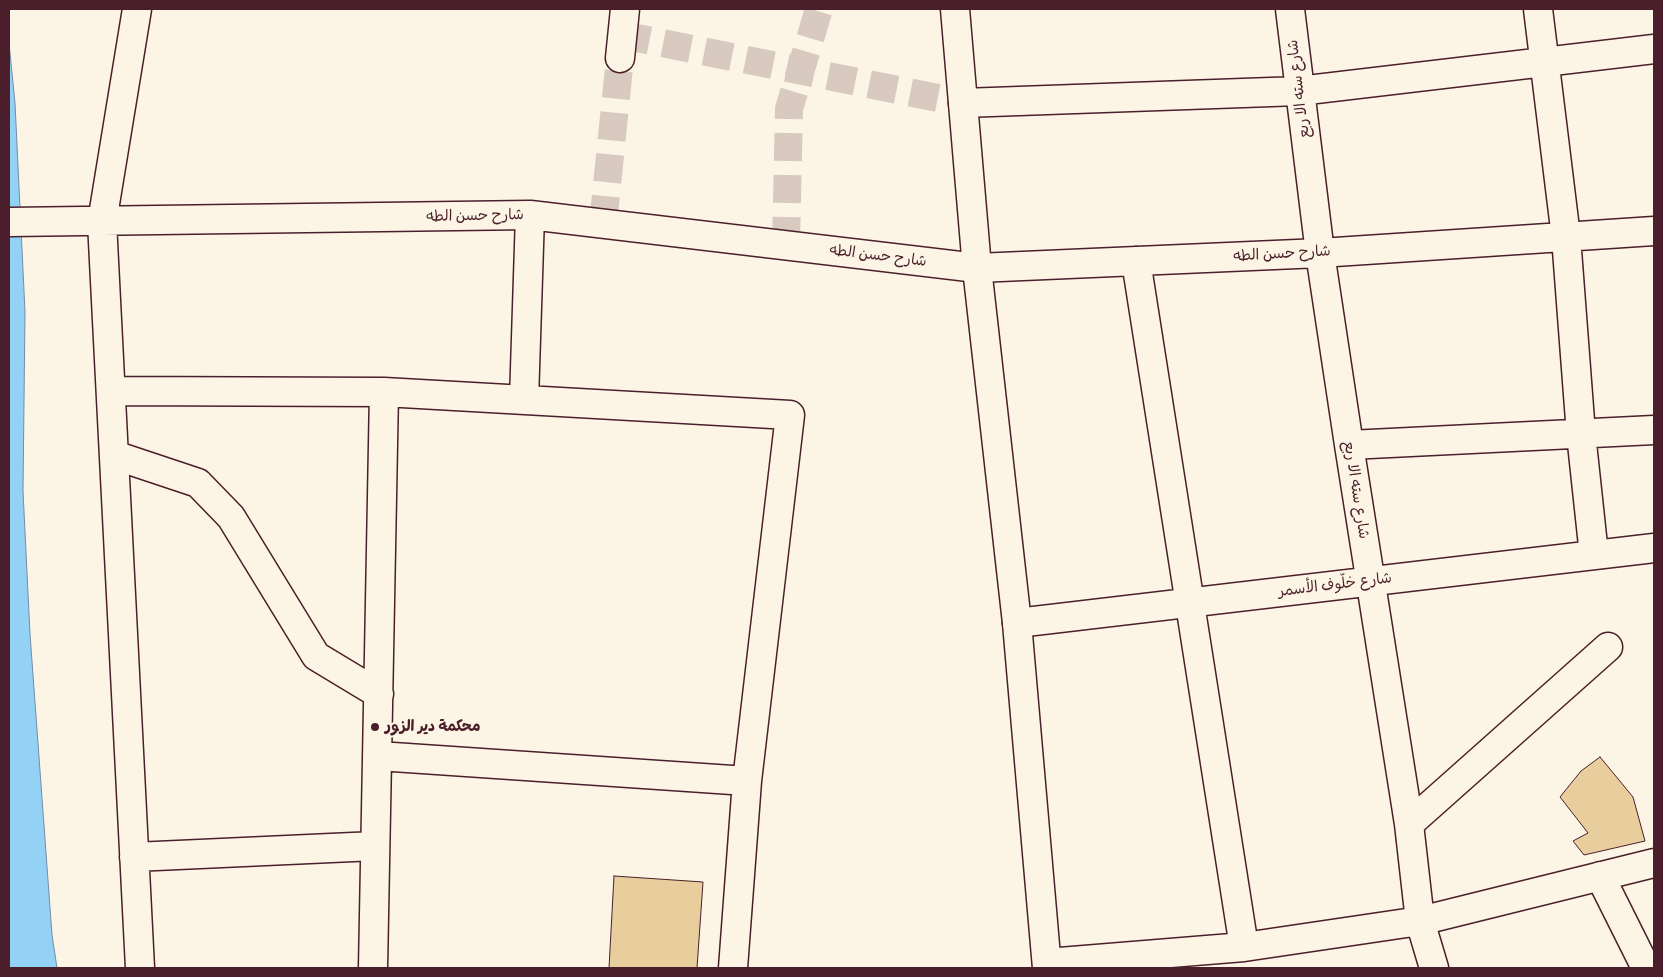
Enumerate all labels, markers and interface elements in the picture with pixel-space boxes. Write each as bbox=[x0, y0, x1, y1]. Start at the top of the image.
street label: شارع سته الا ربع bbox=[1284, 39, 1314, 139]
street label: شارح حسن الطه bbox=[426, 206, 524, 226]
street label: شارح حسن الطه bbox=[828, 241, 928, 271]
street label: شارح حسن الطه bbox=[1233, 242, 1331, 266]
street label: شارع سته الا ربع bbox=[1339, 440, 1373, 540]
street label: شارع خلّوف الأسمر bbox=[1277, 569, 1393, 601]
place label: محكمة دير الزور bbox=[385, 718, 481, 736]
marker: محكمة دير الزور bbox=[369, 721, 381, 733]

